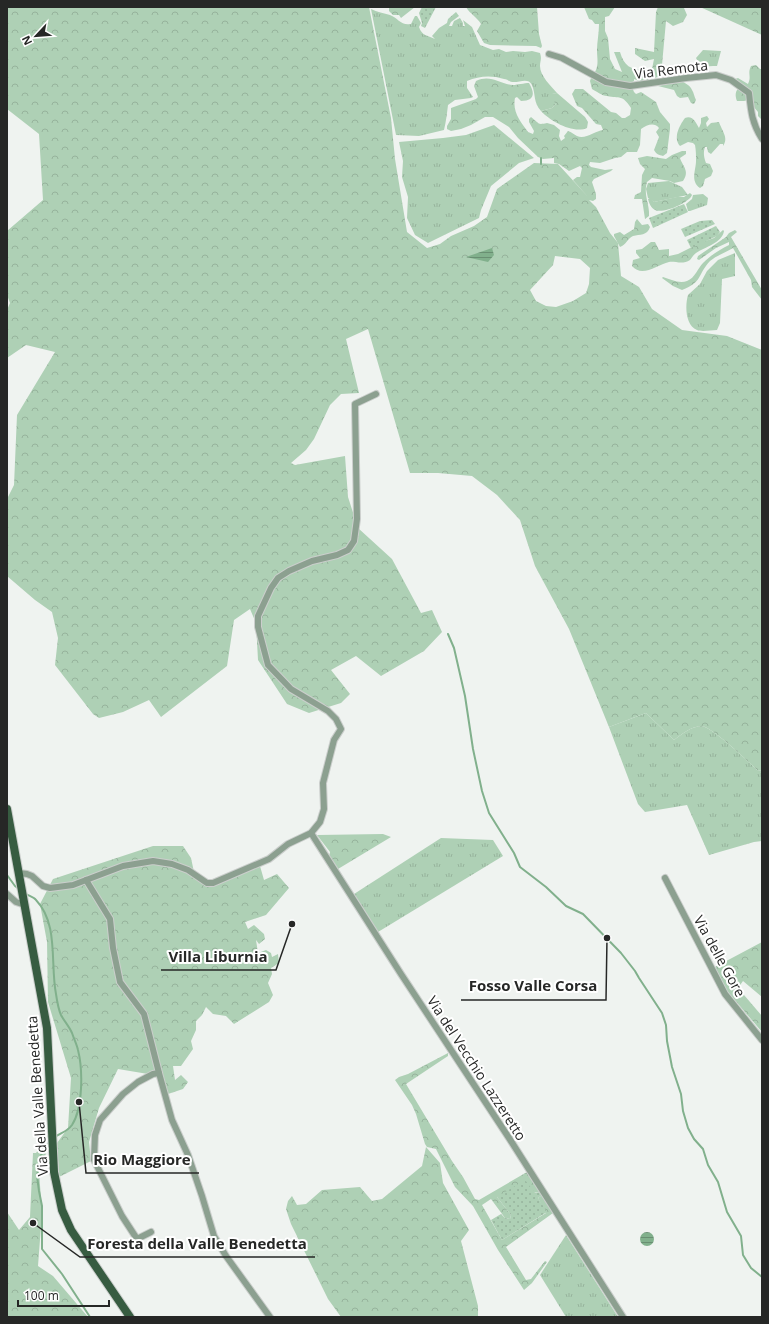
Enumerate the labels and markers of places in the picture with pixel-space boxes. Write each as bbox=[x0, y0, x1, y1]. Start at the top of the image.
callout: Villa Liburnia bbox=[161, 943, 276, 970]
callout: Fosso Valle Corsa bbox=[461, 973, 606, 1000]
callout: Rio Maggiore bbox=[86, 1146, 199, 1173]
callout: Foresta della Valle Benedetta bbox=[80, 1230, 315, 1257]

